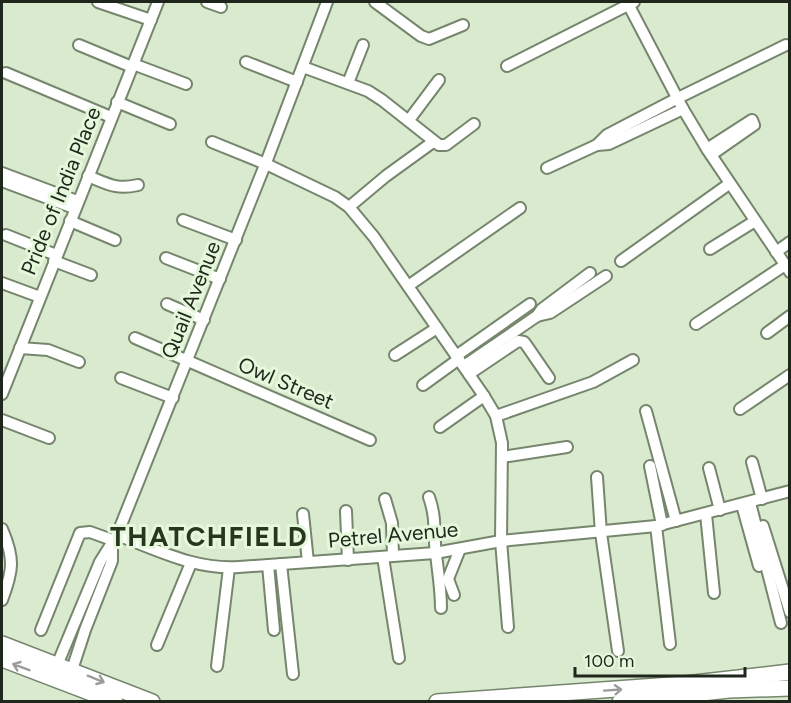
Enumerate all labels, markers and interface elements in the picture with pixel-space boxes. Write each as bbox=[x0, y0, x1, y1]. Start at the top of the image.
street label: Pride of India Place bbox=[15, 103, 106, 278]
street label: Quail Avenue bbox=[156, 237, 225, 362]
street label: Owl Street bbox=[235, 351, 338, 414]
street label: Petrel Avenue bbox=[327, 516, 459, 553]
district label: THATCHFIELD bbox=[110, 520, 308, 553]
scale bar bbox=[575, 640, 744, 678]
text: 100 m bbox=[584, 650, 634, 672]
one-way arrow bbox=[12, 661, 30, 672]
one-way arrow bbox=[86, 675, 104, 686]
one-way arrow bbox=[603, 684, 623, 695]

